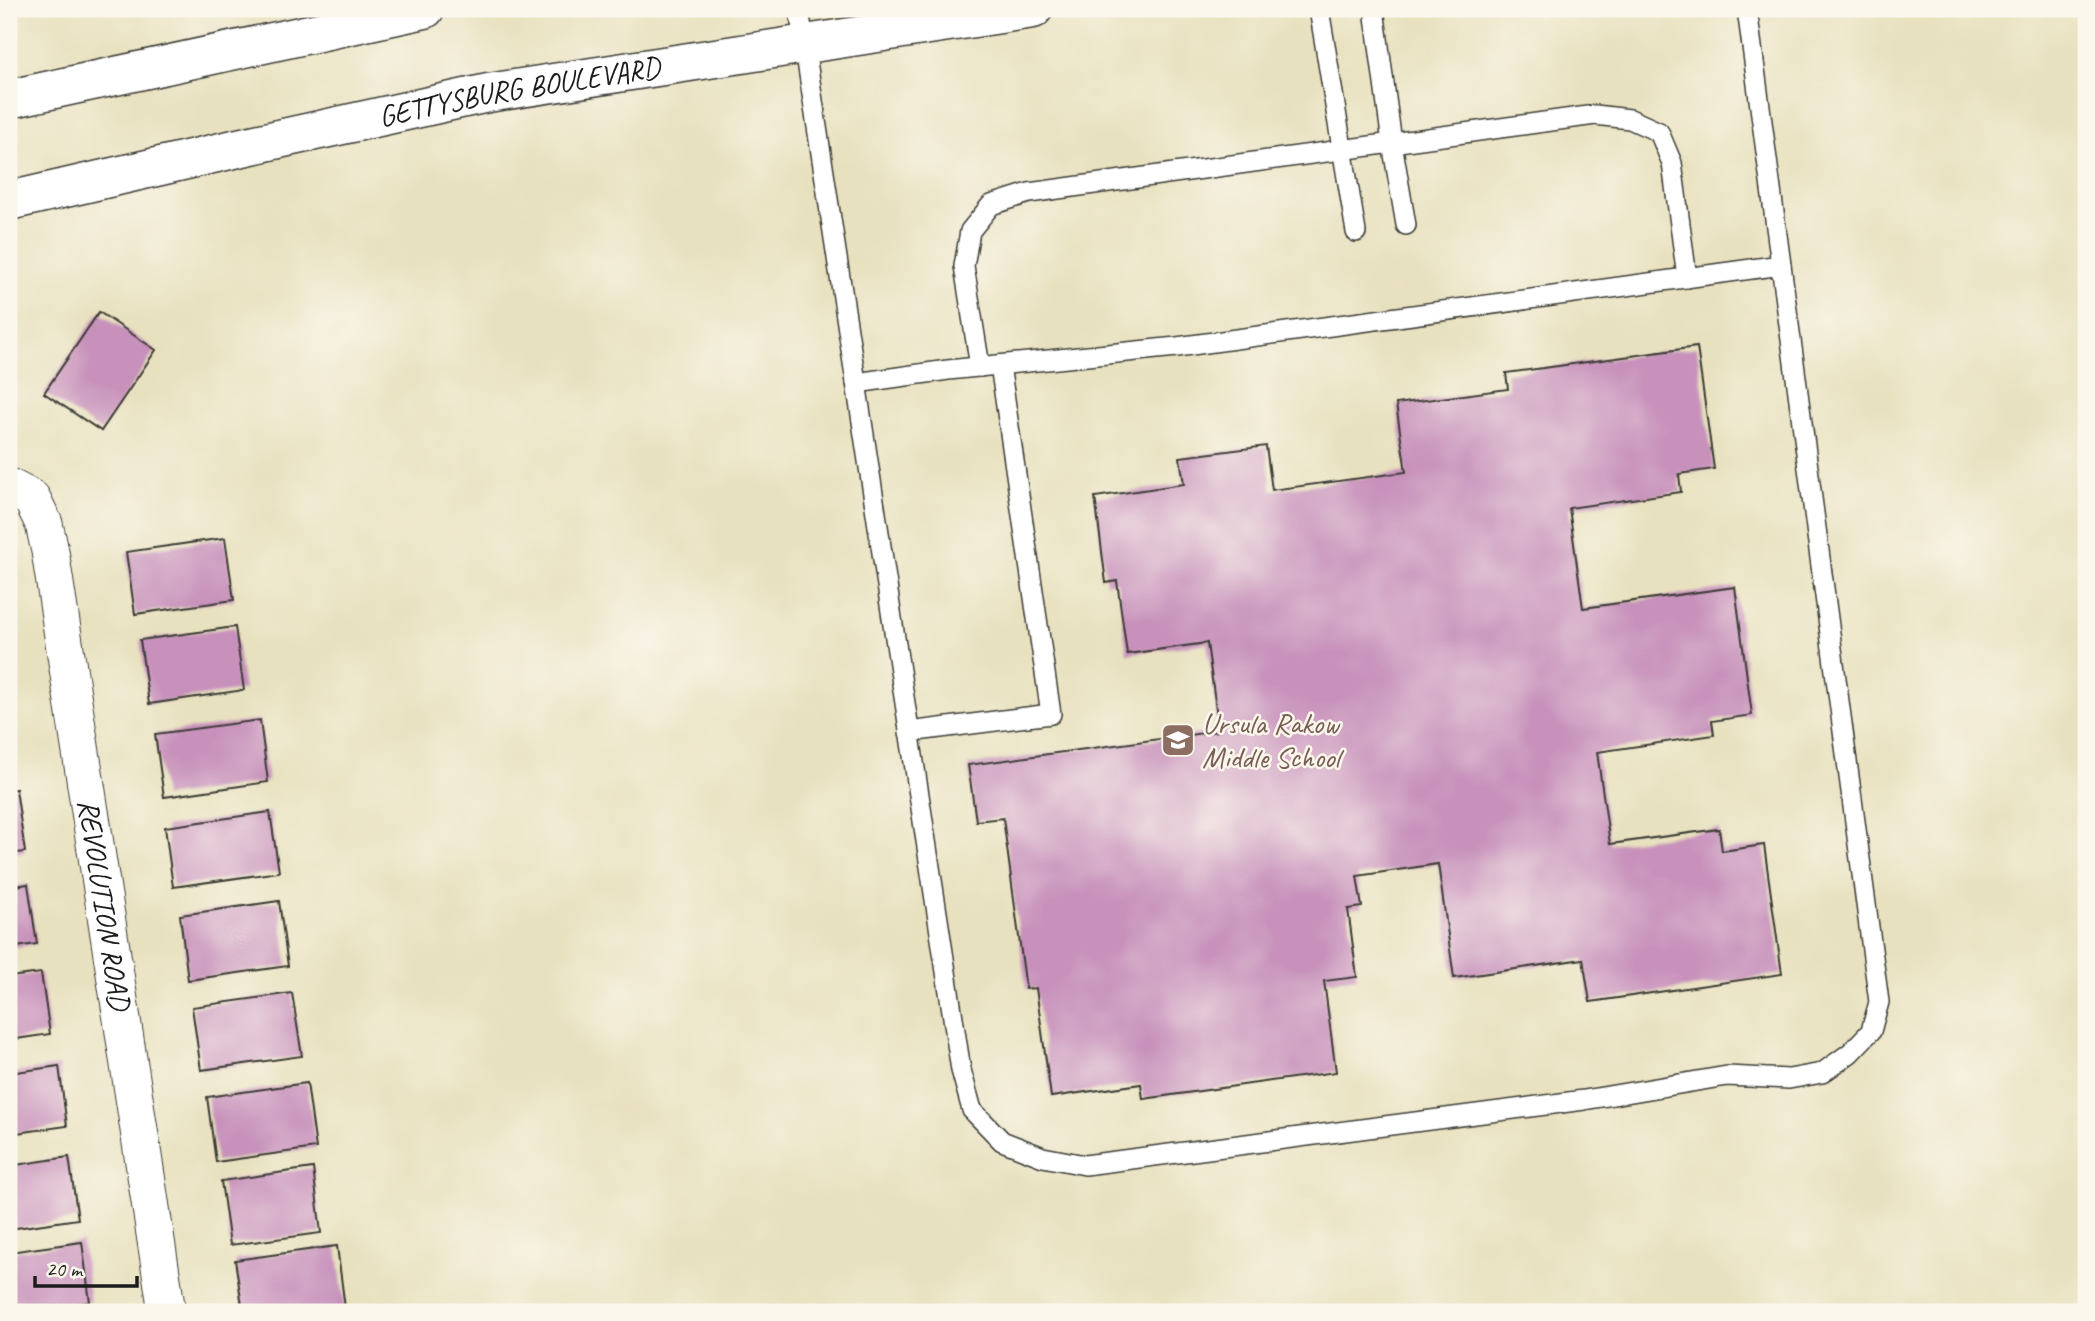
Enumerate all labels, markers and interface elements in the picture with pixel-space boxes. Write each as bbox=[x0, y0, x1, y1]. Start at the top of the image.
street label: GETTYSBURG BOULEVARD bbox=[375, 47, 665, 135]
place label: Ursula Rakow Middle School bbox=[1202, 704, 1345, 776]
school or university icon: Ursula Rakow Middle School bbox=[1159, 721, 1197, 759]
street label: REVOLUTION ROAD bbox=[69, 797, 140, 1015]
scale bar bbox=[35, 1244, 136, 1288]
text: 20 m bbox=[46, 1256, 84, 1282]

